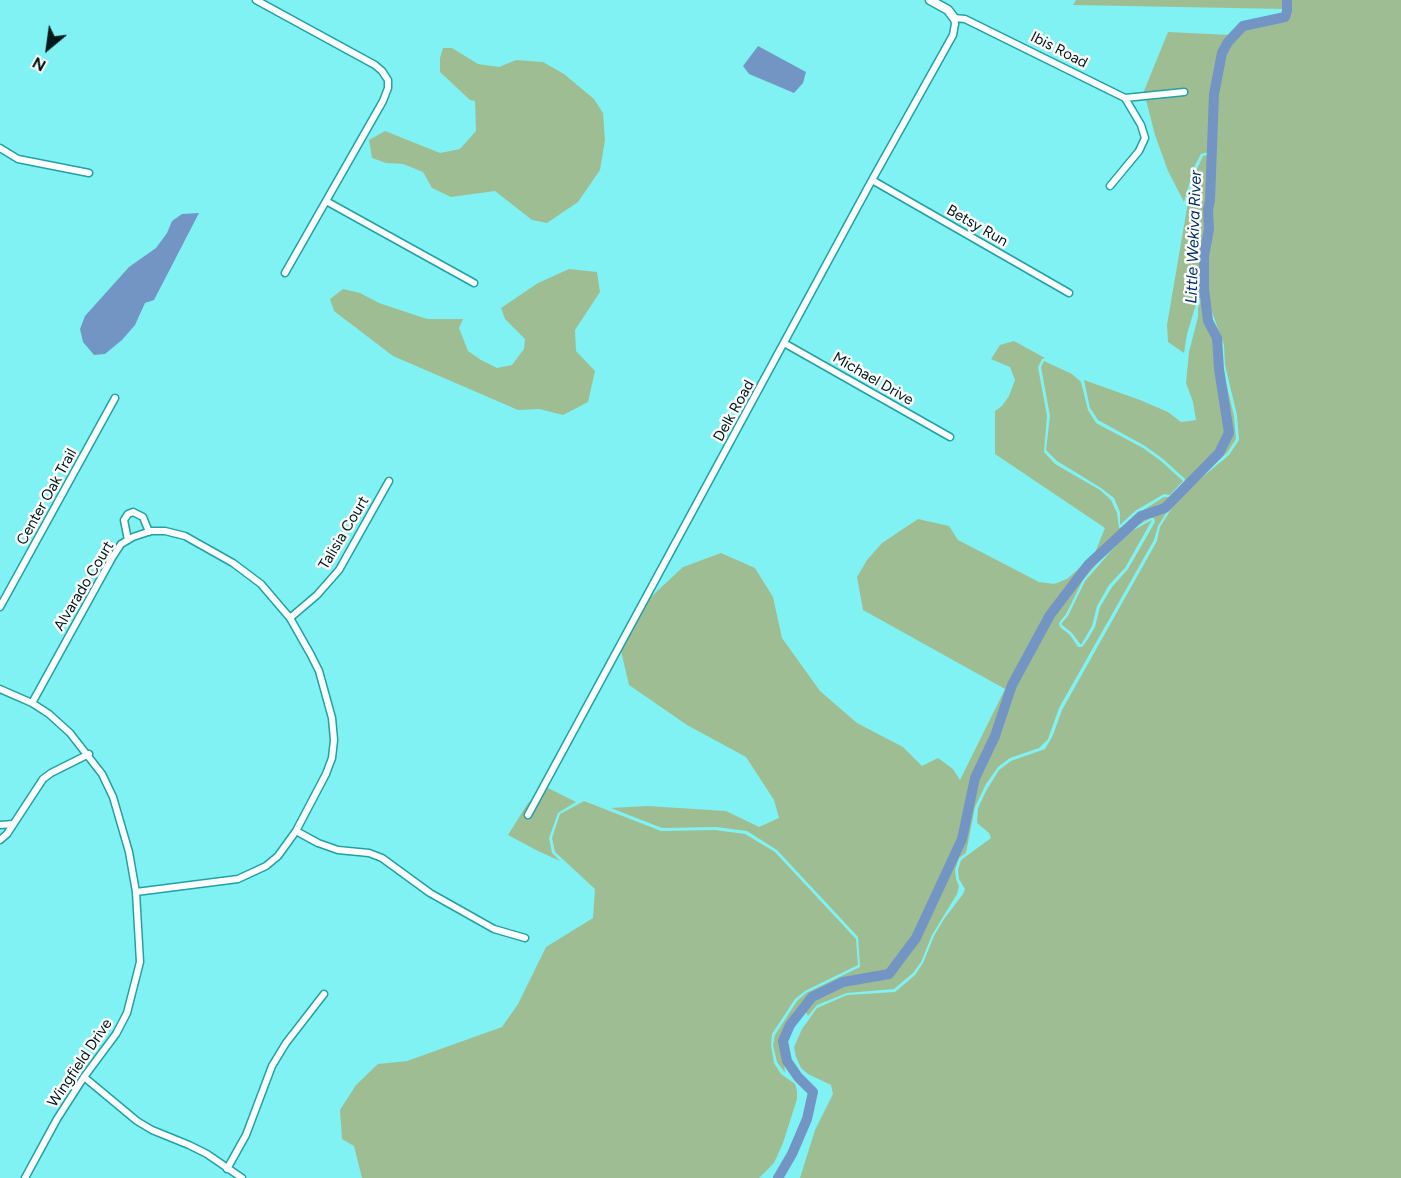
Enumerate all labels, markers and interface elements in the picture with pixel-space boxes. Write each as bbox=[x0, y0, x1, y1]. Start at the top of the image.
north arrow bbox=[18, 18, 78, 78]
street label: Ibis Road bbox=[1027, 28, 1091, 72]
text: N bbox=[29, 53, 49, 75]
water label: Little Wekiva River bbox=[1182, 170, 1206, 304]
street label: Betsy Run bbox=[943, 201, 1011, 251]
street label: Michael Drive bbox=[829, 349, 917, 409]
street label: Delk Road bbox=[710, 377, 758, 445]
street label: Center Oak Trail bbox=[13, 446, 81, 548]
street label: Talisia Court bbox=[315, 493, 373, 573]
street label: Alvarado Court bbox=[50, 538, 118, 634]
street label: Wingfield Drive bbox=[44, 1015, 116, 1111]

